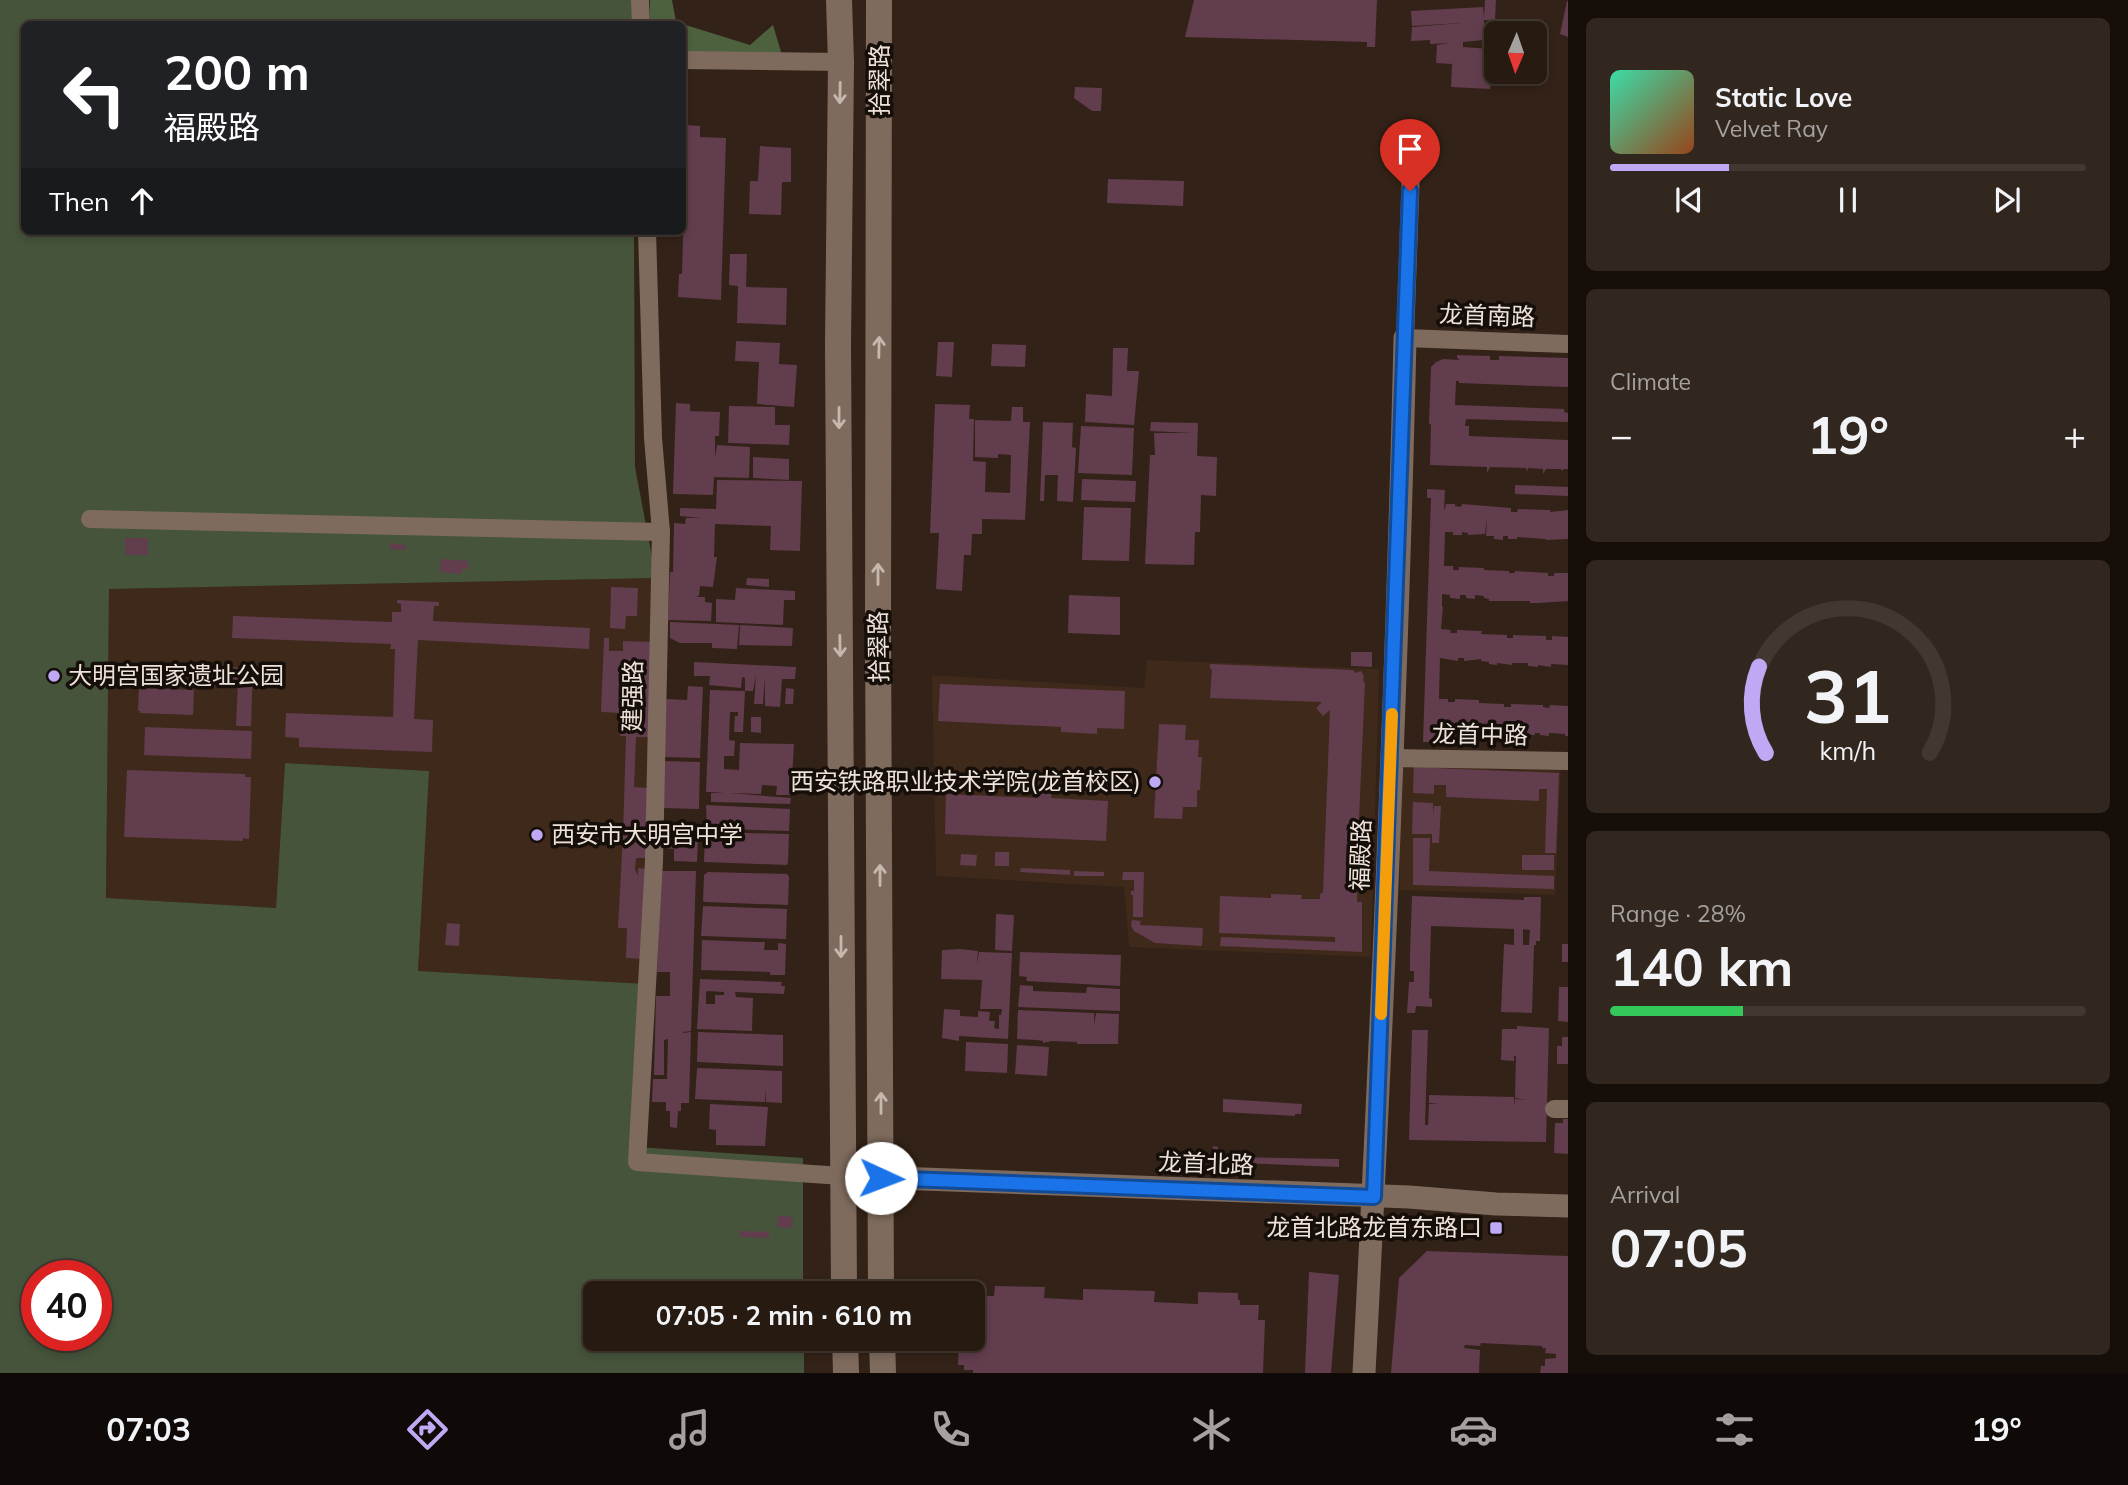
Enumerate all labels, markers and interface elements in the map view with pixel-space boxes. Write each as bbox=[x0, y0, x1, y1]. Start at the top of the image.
north arrow bbox=[1484, 21, 1547, 84]
map controls bbox=[1484, 21, 1547, 84]
text: 200 m bbox=[164, 41, 310, 102]
street label: 拾翠路 bbox=[864, 44, 894, 116]
icon: left bbox=[49, 49, 140, 140]
one-way arrow bbox=[833, 81, 847, 104]
text: Static Love bbox=[1715, 81, 1852, 114]
text: 福殿路 bbox=[164, 107, 260, 147]
text: Velvet Ray bbox=[1715, 114, 1828, 143]
pin bbox=[1380, 119, 1440, 191]
icon: arrive bbox=[1391, 130, 1429, 168]
icon: previous bbox=[1670, 181, 1708, 219]
icon: pause bbox=[1829, 181, 1867, 219]
icon: next bbox=[1988, 181, 2026, 219]
icon: ahead bbox=[123, 182, 161, 220]
text: Then bbox=[49, 185, 109, 218]
street label: 龙首南路 bbox=[1439, 298, 1536, 332]
one-way arrow bbox=[872, 335, 886, 358]
text: Climate bbox=[1610, 367, 1691, 396]
text: 19° bbox=[1807, 402, 1889, 467]
one-way arrow bbox=[832, 406, 846, 429]
text: − bbox=[1610, 411, 1633, 459]
text: + bbox=[2063, 411, 2086, 459]
one-way arrow bbox=[871, 563, 885, 586]
street label: 拾翠路 bbox=[862, 611, 894, 683]
one-way arrow bbox=[833, 634, 847, 657]
text: 31 bbox=[1804, 650, 1892, 741]
place label: 大明宫国家遗址公园 bbox=[68, 660, 284, 690]
street label: 建强路 bbox=[616, 660, 648, 732]
marker: 大明宫国家遗址公园 bbox=[46, 668, 62, 684]
street label: 龙首中路 bbox=[1432, 718, 1528, 750]
text: km/h bbox=[1820, 734, 1876, 765]
place label: 西安铁路职业技术学院(龙首校区) bbox=[790, 766, 1141, 796]
marker: 西安铁路职业技术学院(龙首校区) bbox=[1147, 774, 1163, 790]
street label: 福殿路 bbox=[1344, 818, 1376, 891]
place label: 西安市大明宫中学 bbox=[551, 819, 743, 849]
marker: 西安市大明宫中学 bbox=[529, 827, 545, 843]
one-way arrow bbox=[873, 864, 887, 887]
text: Range · 28% bbox=[1610, 899, 1746, 928]
text: 140 km bbox=[1610, 934, 1793, 999]
one-way arrow bbox=[834, 935, 848, 958]
one-way arrow bbox=[874, 1091, 888, 1114]
position arrow bbox=[844, 1141, 918, 1215]
street label: 龙首北路 bbox=[1158, 1146, 1255, 1180]
text: Arrival bbox=[1610, 1180, 1680, 1209]
place label: 龙首北路龙首东路口 bbox=[1266, 1212, 1482, 1242]
text: 07:05 bbox=[1610, 1215, 1748, 1280]
marker: 龙首北路龙首东路口 bbox=[1488, 1220, 1504, 1236]
speed limit sign: 40 bbox=[21, 1260, 112, 1351]
text: 07:05 · 2 min · 610 m bbox=[656, 1299, 912, 1332]
icon: directions bbox=[403, 1405, 452, 1454]
icon: music bbox=[665, 1405, 714, 1454]
icon: phone bbox=[926, 1405, 975, 1454]
icon: climate bbox=[1187, 1405, 1236, 1454]
icon: car bbox=[1449, 1405, 1498, 1454]
icon: filters bbox=[1710, 1405, 1759, 1454]
text: 07:03 bbox=[106, 1409, 191, 1449]
text: 19° bbox=[1971, 1409, 2022, 1449]

